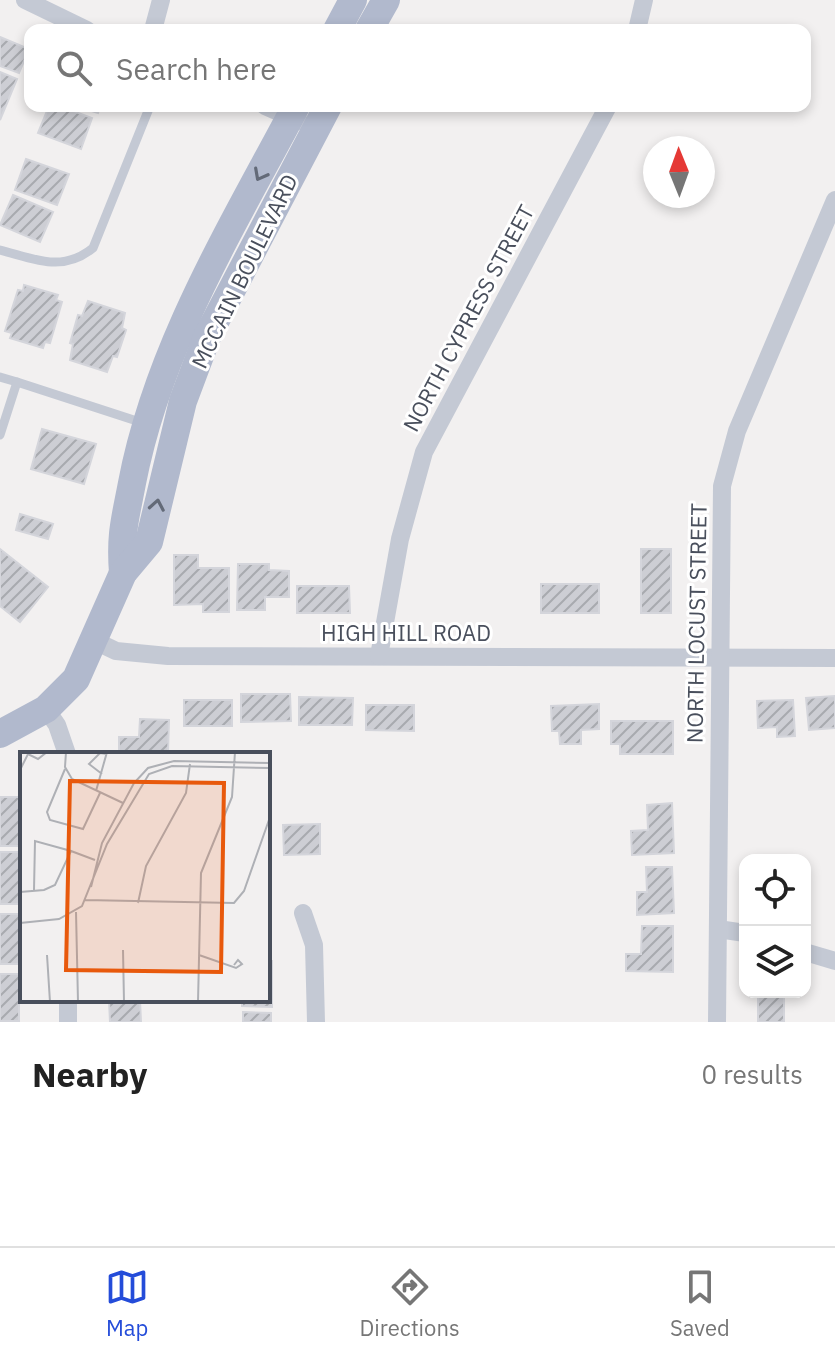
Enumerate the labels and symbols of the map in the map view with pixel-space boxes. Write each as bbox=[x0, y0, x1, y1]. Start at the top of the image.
north arrow bbox=[643, 136, 715, 208]
one-way arrow bbox=[254, 167, 269, 181]
street label: MCCAIN BOULEVARD bbox=[184, 169, 304, 373]
street label: NORTH CYPRESS STREET bbox=[396, 199, 540, 436]
one-way arrow bbox=[148, 498, 165, 512]
street label: NORTH LOCUST STREET bbox=[679, 502, 713, 743]
street label: HIGH HILL ROAD bbox=[321, 618, 491, 647]
inset map bbox=[20, 752, 270, 1002]

